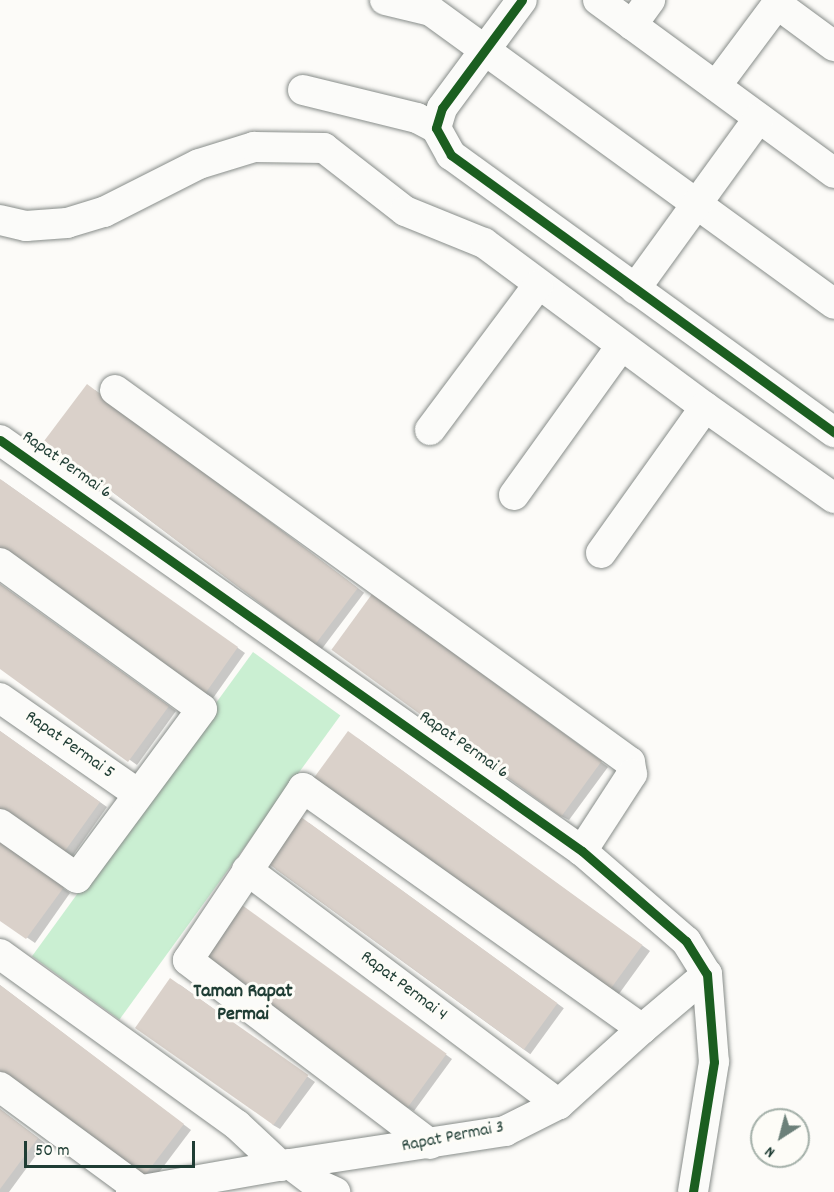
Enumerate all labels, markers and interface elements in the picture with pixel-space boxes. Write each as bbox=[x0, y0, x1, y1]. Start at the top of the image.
street label: Rapat Permai 6 bbox=[17, 427, 115, 505]
street label: Rapat Permai 5 bbox=[20, 707, 118, 785]
street label: Rapat Permai 6 bbox=[414, 707, 512, 785]
street label: Rapat Permai 4 bbox=[355, 947, 451, 1027]
district label: Taman Rapat Permai bbox=[193, 981, 293, 1028]
north arrow bbox=[750, 1108, 810, 1168]
street label: Rapat Permai 3 bbox=[400, 1118, 506, 1158]
scale bar bbox=[27, 1129, 198, 1167]
text: 50 m bbox=[35, 1139, 70, 1164]
text: N bbox=[760, 1140, 780, 1163]

